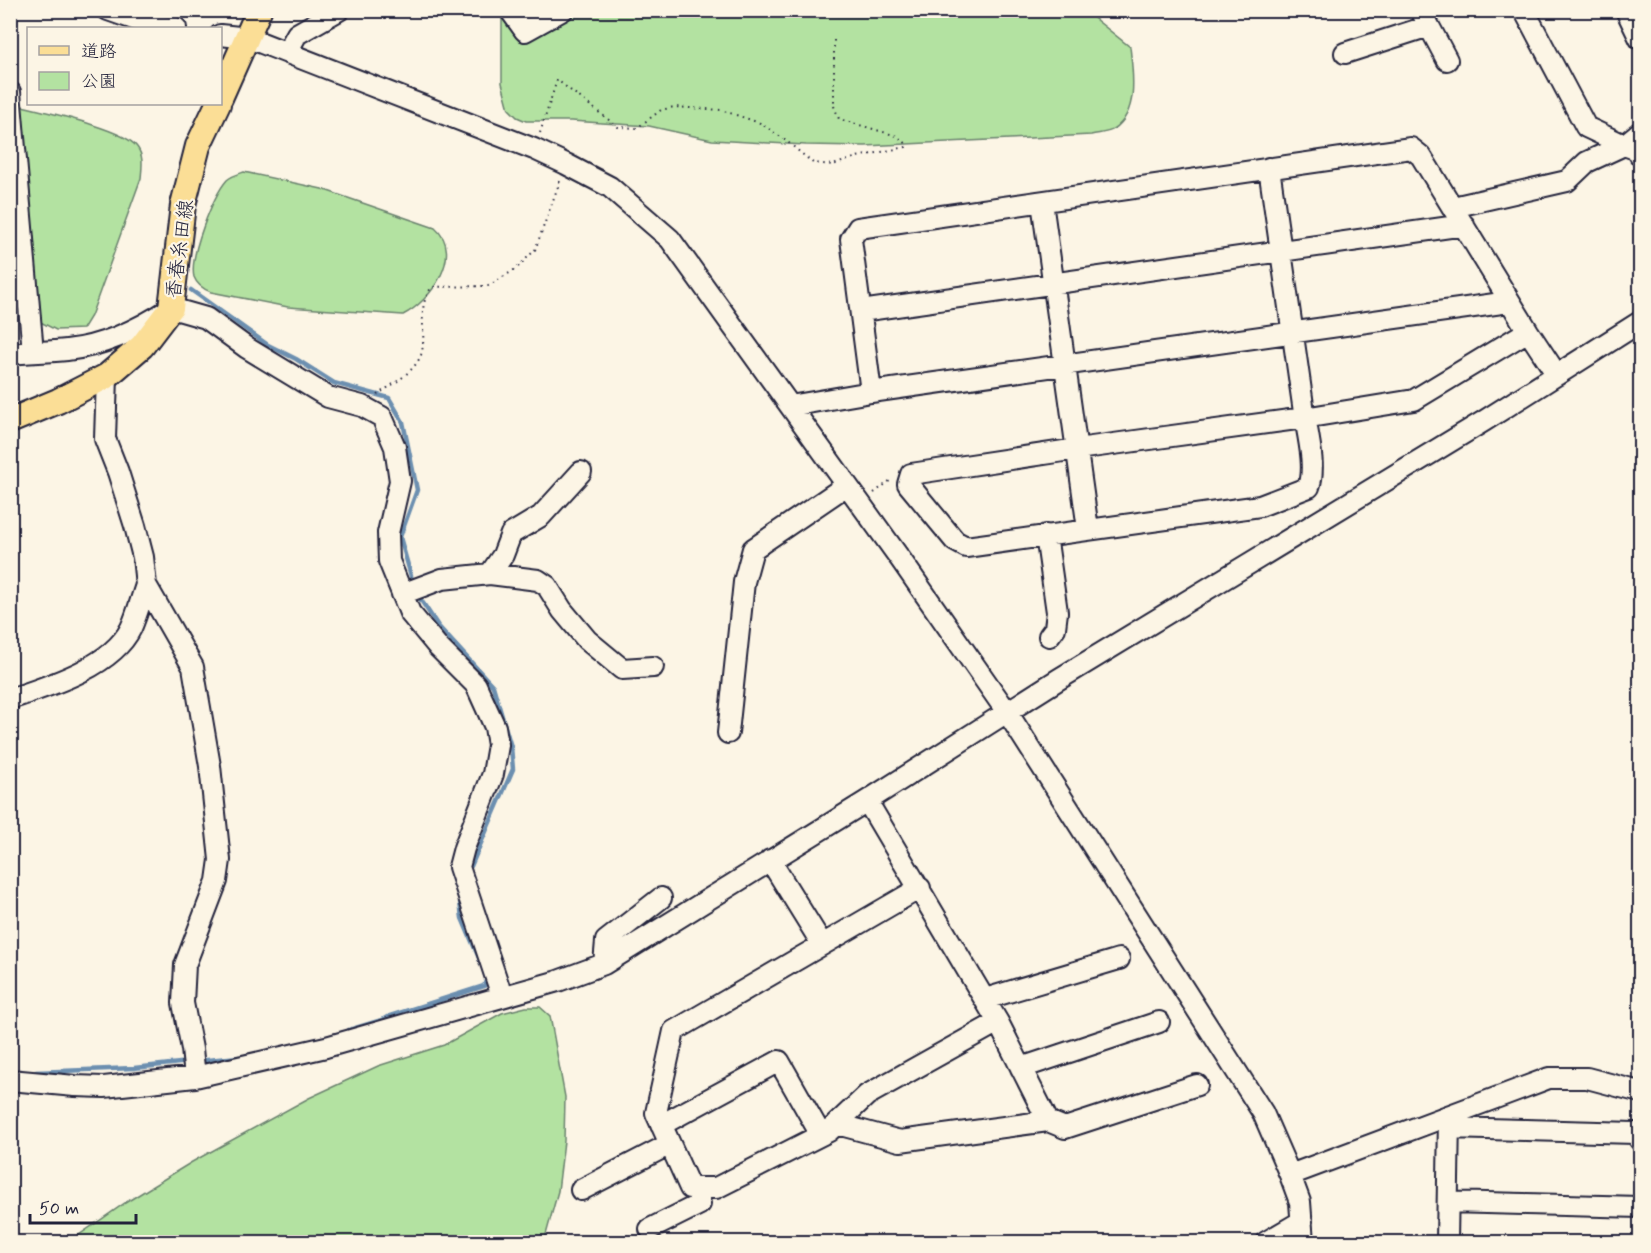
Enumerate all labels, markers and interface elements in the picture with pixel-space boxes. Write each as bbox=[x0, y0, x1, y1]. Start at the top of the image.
legend bbox=[27, 27, 222, 105]
text: 道路 bbox=[81, 40, 117, 64]
text: 公園 bbox=[81, 70, 117, 94]
street label: 香春糸田線 bbox=[160, 198, 201, 301]
scale bar bbox=[30, 1187, 136, 1225]
text: 50 m bbox=[39, 1197, 79, 1221]

